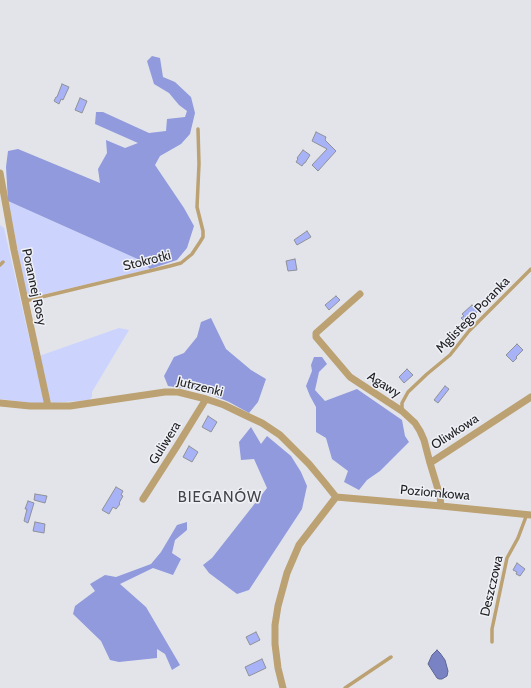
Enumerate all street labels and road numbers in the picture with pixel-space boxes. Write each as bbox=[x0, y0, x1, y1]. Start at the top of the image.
street label: Porannej Rosy bbox=[18, 247, 50, 327]
street label: Stokrotki bbox=[122, 248, 172, 274]
street label: Mglistego Poranka bbox=[433, 274, 513, 356]
street label: Agawy bbox=[364, 369, 404, 401]
street label: Jutrzenki bbox=[175, 374, 225, 400]
street label: Oliwkowa bbox=[428, 411, 482, 453]
street label: Guliwera bbox=[146, 419, 184, 467]
street label: Poziomkowa bbox=[399, 482, 471, 504]
street label: Deszczowa bbox=[477, 554, 507, 618]

